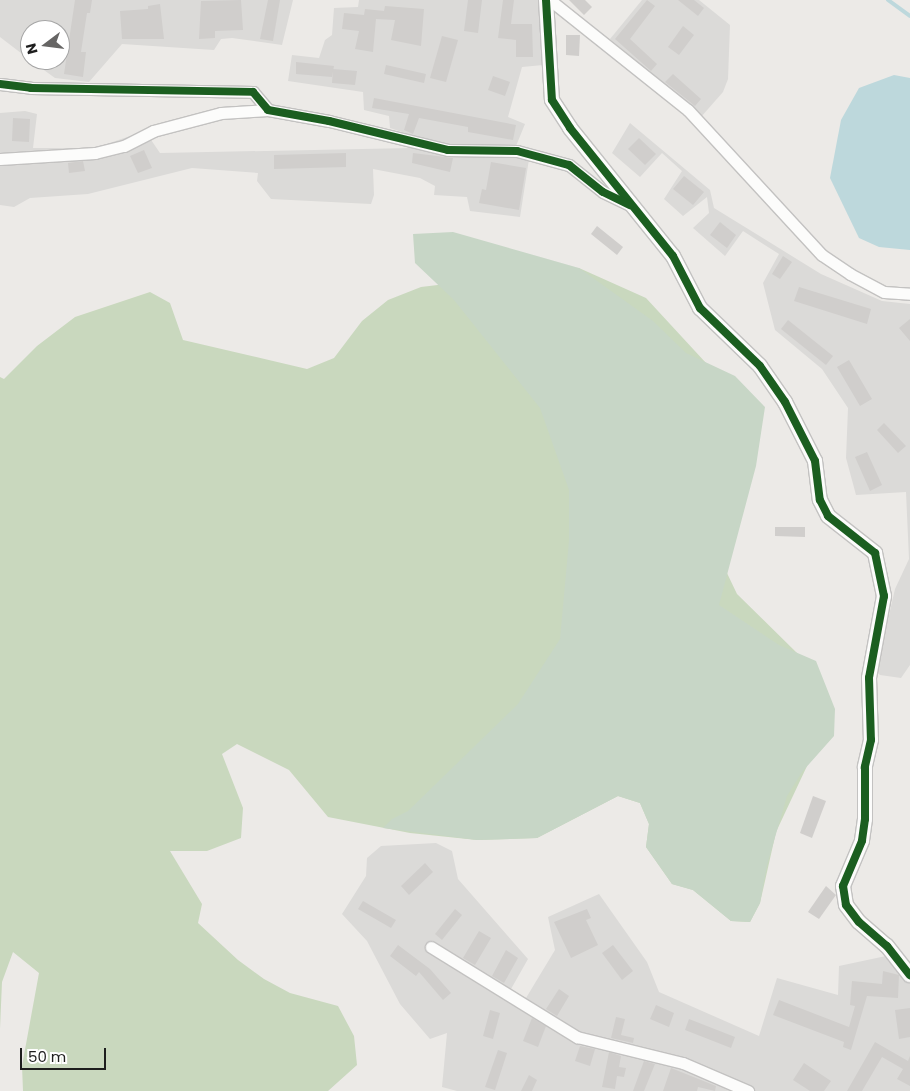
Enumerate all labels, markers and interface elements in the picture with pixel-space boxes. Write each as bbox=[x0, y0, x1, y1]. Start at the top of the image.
north arrow bbox=[20, 20, 70, 70]
text: N bbox=[20, 41, 42, 56]
scale bar bbox=[22, 1038, 109, 1070]
text: 50 m bbox=[28, 1046, 66, 1067]

